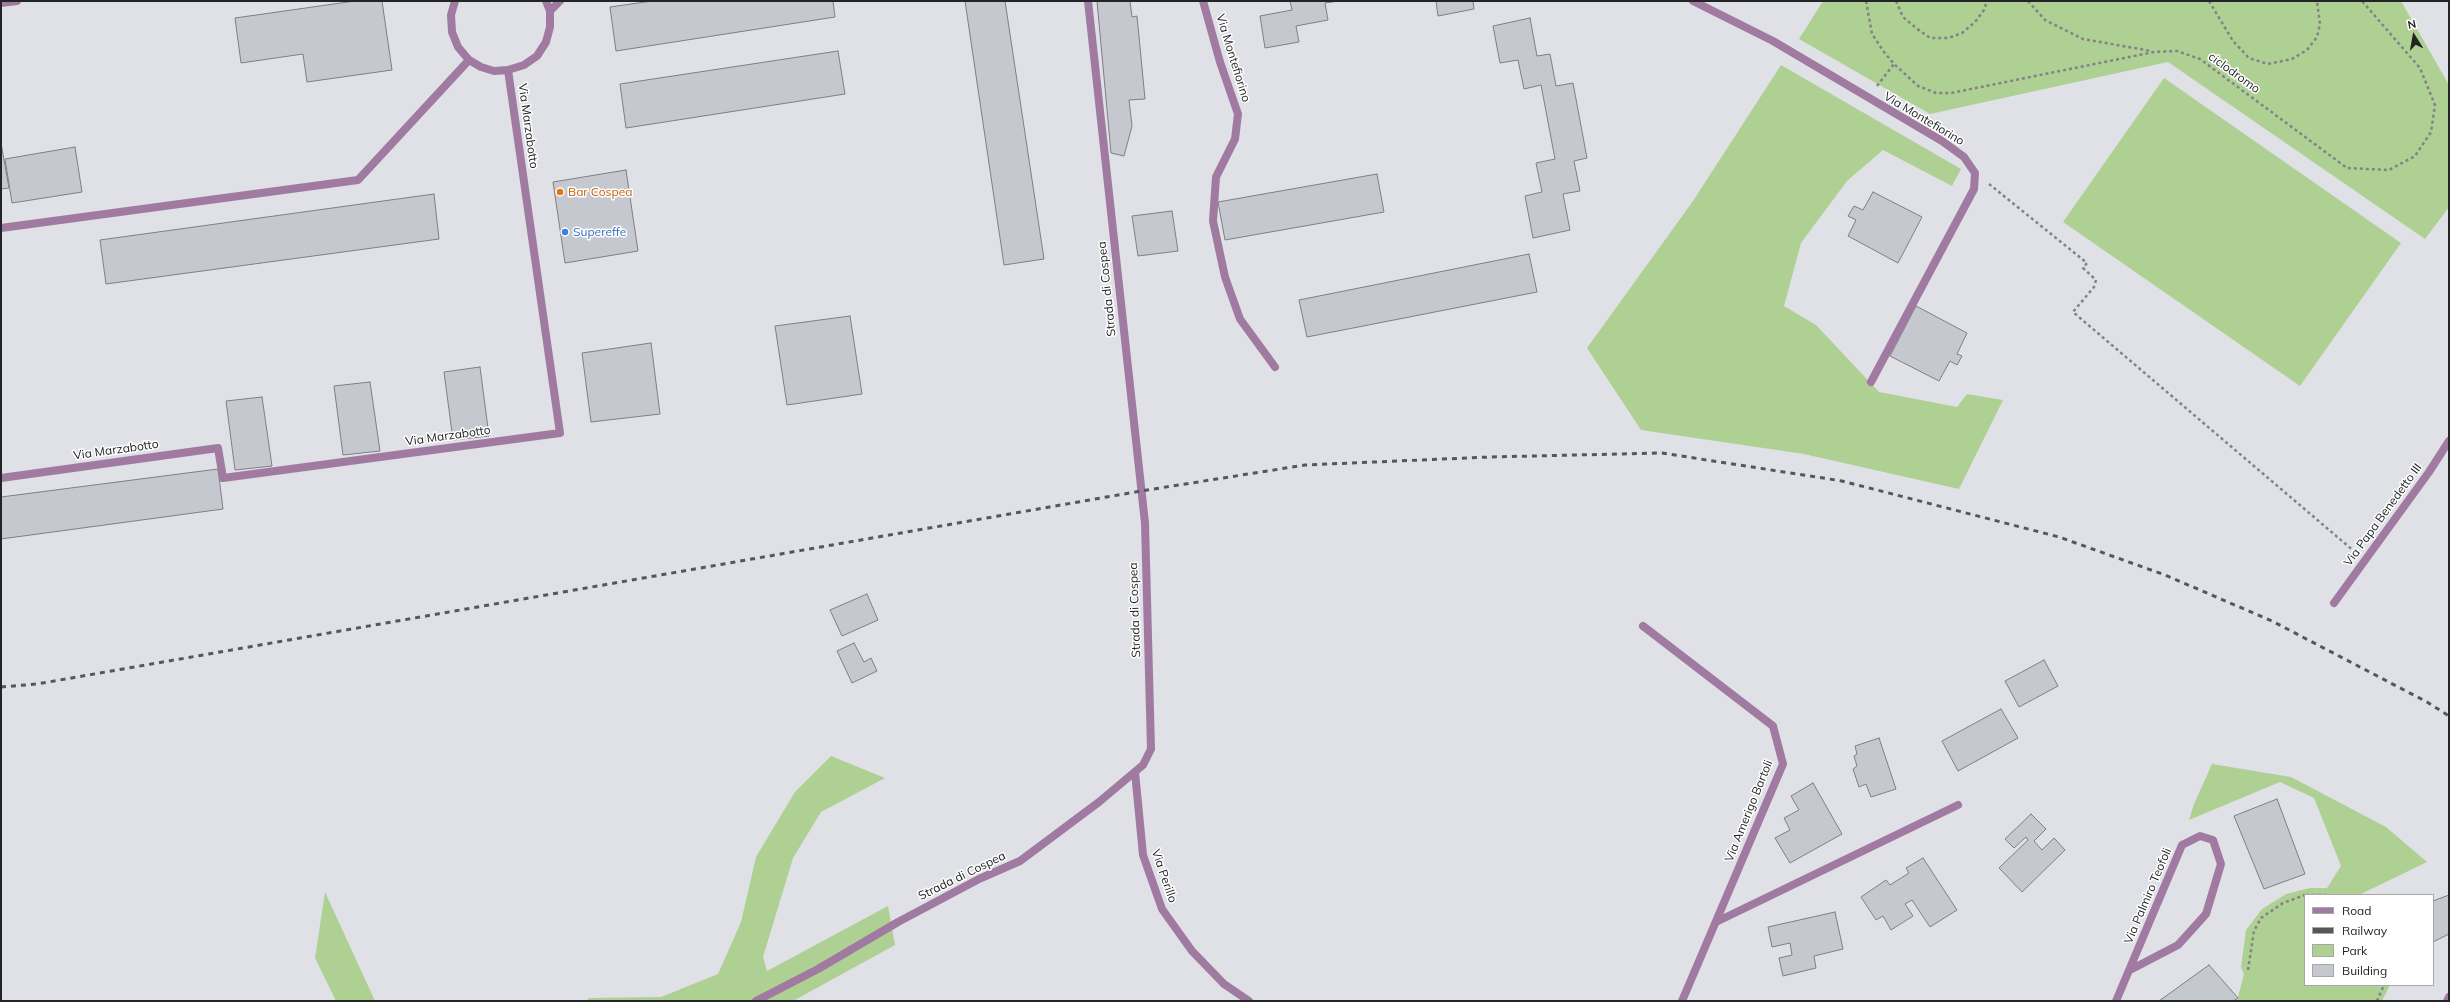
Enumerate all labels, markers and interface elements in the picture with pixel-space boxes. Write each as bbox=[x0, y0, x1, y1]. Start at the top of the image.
street label: Via Montefiorino bbox=[1213, 12, 1253, 104]
north arrow bbox=[2394, 16, 2434, 56]
text: N bbox=[2406, 17, 2417, 32]
street label: ciclodromo bbox=[2205, 49, 2263, 97]
street label: Via Marzabotto bbox=[515, 82, 541, 170]
street label: Via Montefiorino bbox=[1881, 89, 1967, 149]
place label: Bar Cospea bbox=[568, 185, 632, 199]
marker: Bar Cospea bbox=[555, 187, 565, 197]
place label: Supereffe bbox=[573, 225, 626, 239]
marker: Supereffe bbox=[560, 227, 570, 237]
street label: Strada di Cospea bbox=[1095, 241, 1119, 337]
street label: Via Marzabotto bbox=[404, 423, 492, 449]
street label: Via Marzabotto bbox=[72, 437, 160, 463]
street label: Via Papa Benedetto III bbox=[2341, 461, 2425, 569]
street label: Strada di Cospea bbox=[1126, 562, 1144, 658]
street label: Via Amerigo Bartoli bbox=[1722, 758, 1776, 864]
street label: Via Palmiro Teofoli bbox=[2121, 846, 2175, 946]
street label: Via Perillo bbox=[1148, 847, 1180, 905]
street label: Strada di Cospea bbox=[916, 849, 1008, 903]
legend bbox=[2304, 894, 2434, 986]
text: Road bbox=[2342, 903, 2371, 918]
text: Railway bbox=[2342, 923, 2387, 938]
text: Park bbox=[2342, 943, 2367, 958]
text: Building bbox=[2342, 963, 2387, 978]

